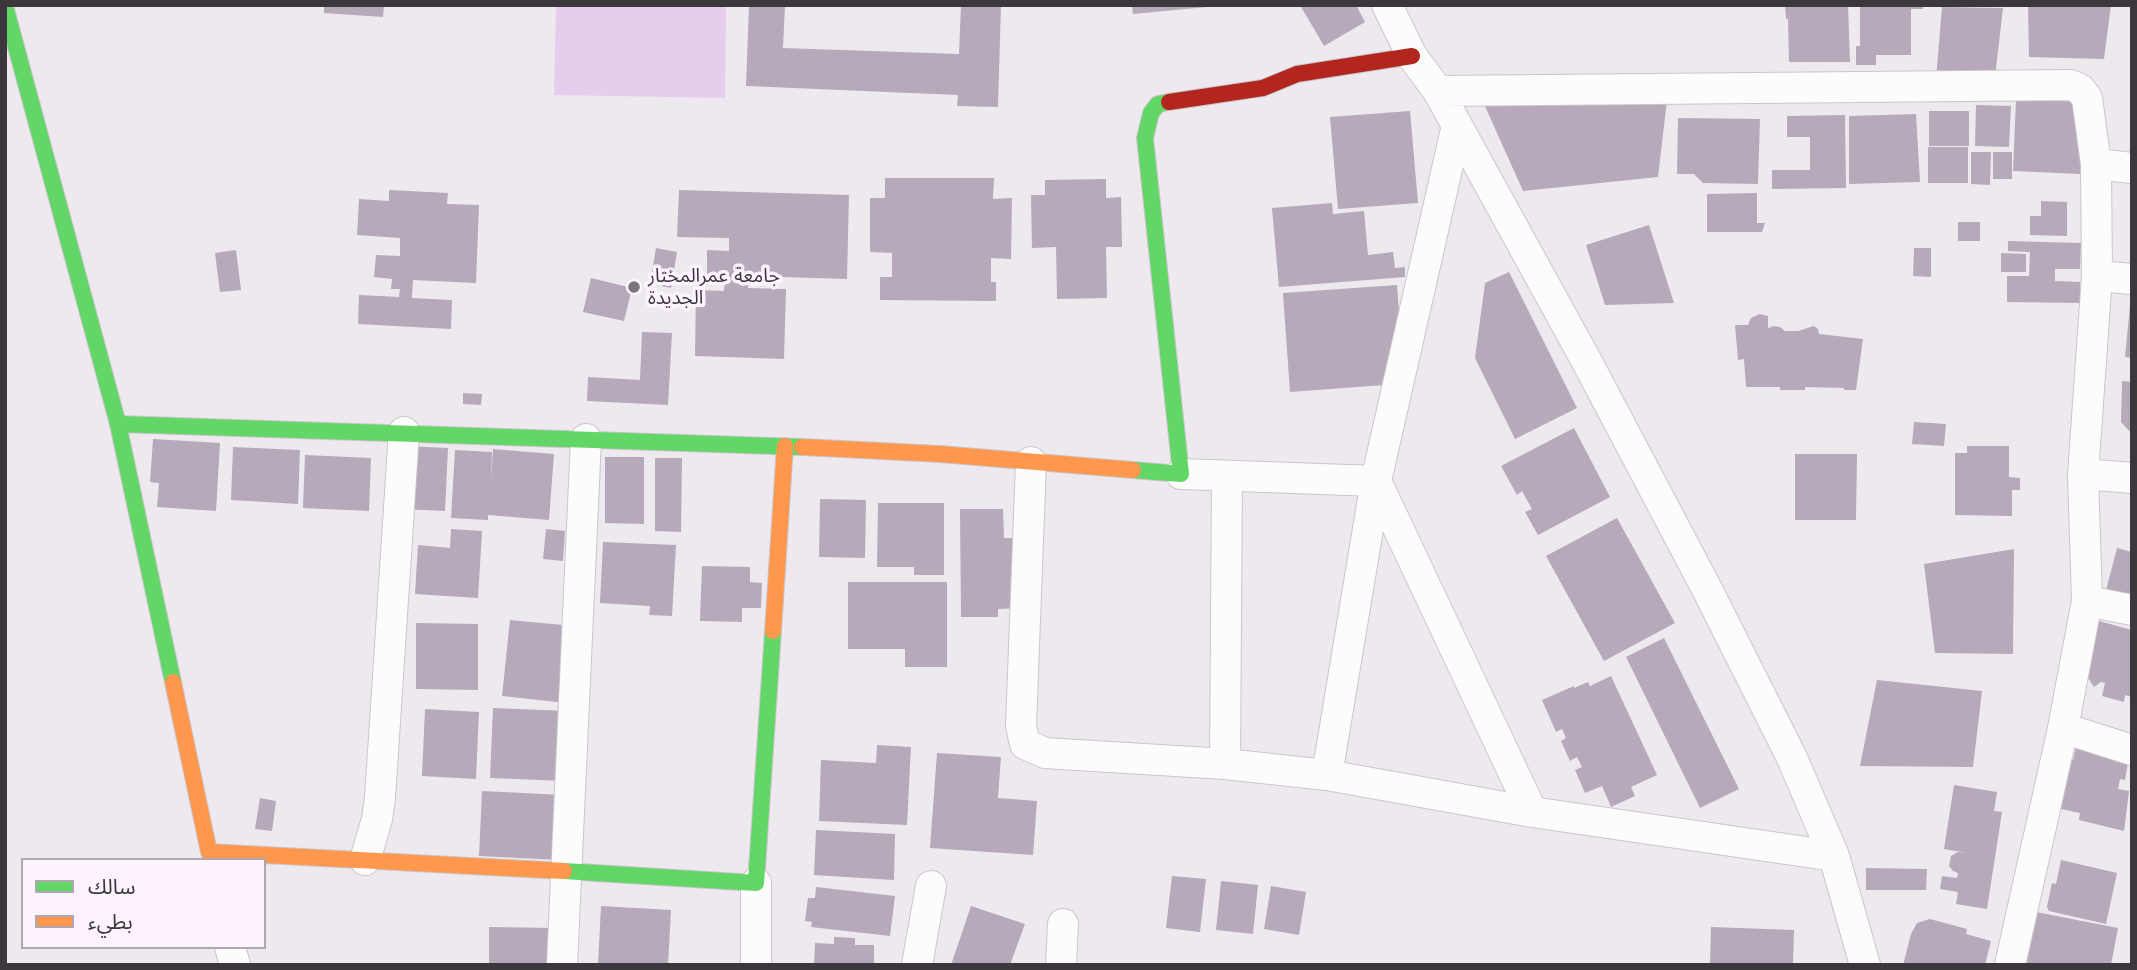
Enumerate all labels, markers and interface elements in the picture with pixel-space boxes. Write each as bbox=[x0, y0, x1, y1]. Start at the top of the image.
place label: جامعة عمرالمختار الجديدة bbox=[648, 265, 780, 309]
marker: جامعة عمرالمختار الجديدة bbox=[626, 279, 642, 295]
legend bbox=[21, 858, 266, 949]
text: سالك bbox=[88, 874, 135, 899]
text: بطيء bbox=[88, 909, 133, 934]

